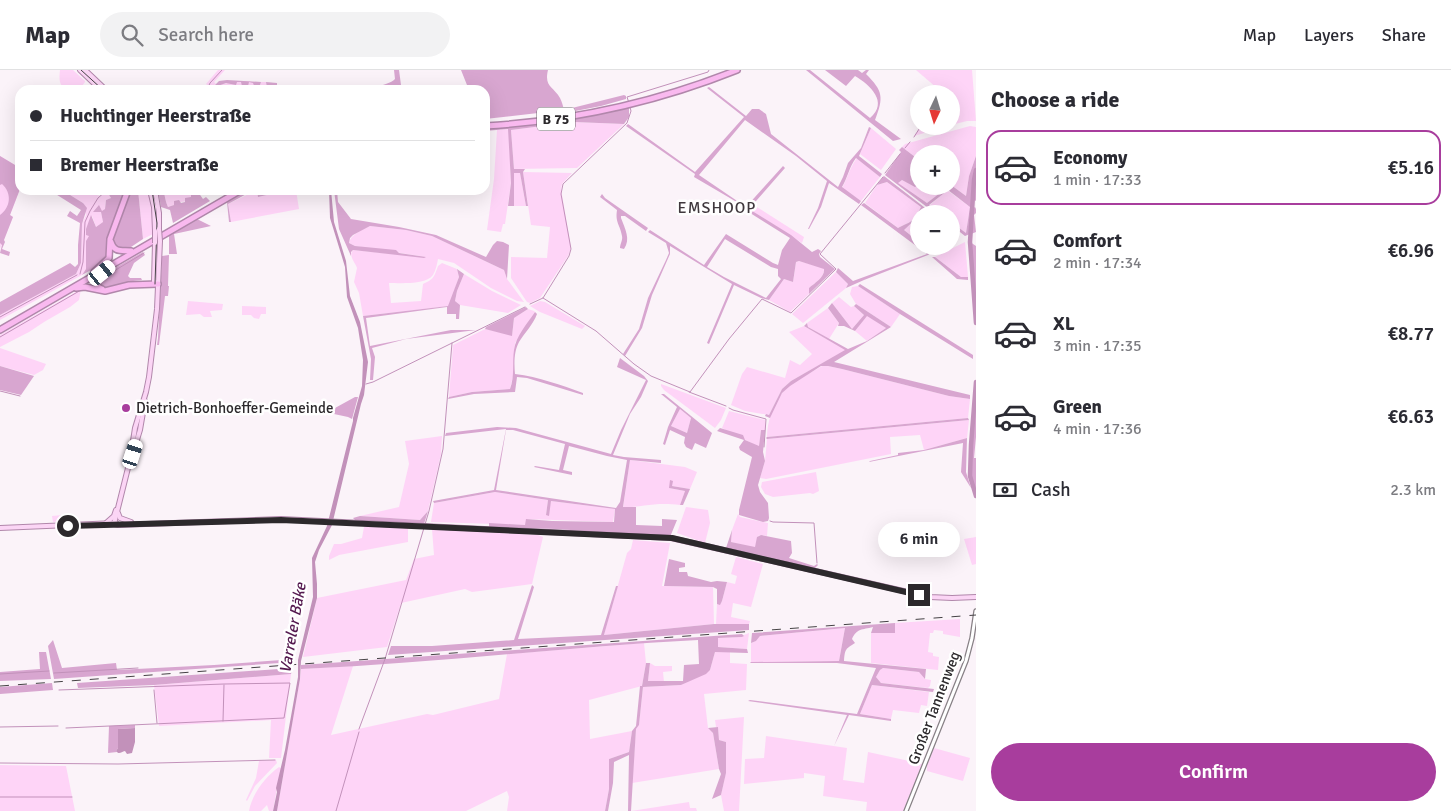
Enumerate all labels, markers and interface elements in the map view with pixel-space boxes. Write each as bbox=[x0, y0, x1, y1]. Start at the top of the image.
search box bbox=[100, 12, 450, 57]
text: Map bbox=[25, 20, 70, 50]
icon: search bbox=[118, 21, 146, 49]
text: Search here bbox=[158, 23, 254, 47]
text: Map bbox=[1243, 24, 1276, 46]
text: Layers bbox=[1304, 24, 1354, 46]
text: Share bbox=[1382, 24, 1426, 46]
north arrow bbox=[910, 85, 960, 135]
map controls bbox=[910, 85, 960, 255]
text: Choose a ride bbox=[991, 86, 1119, 113]
text: Huchtinger Heerstraße bbox=[60, 104, 251, 128]
road number: B 75 bbox=[537, 108, 575, 131]
button: + bbox=[910, 145, 960, 195]
icon: car bbox=[993, 145, 1038, 190]
text: Economy bbox=[1053, 146, 1127, 170]
text: Bremer Heerstraße bbox=[60, 153, 219, 177]
text: €5.16 bbox=[1388, 156, 1434, 180]
text: 1 min · 17:33 bbox=[1053, 170, 1142, 190]
district label: EMSHOOP bbox=[678, 198, 756, 218]
button: − bbox=[910, 205, 960, 255]
icon: car bbox=[993, 228, 1038, 273]
text: Comfort bbox=[1053, 229, 1122, 253]
text: €6.96 bbox=[1388, 239, 1434, 263]
text: 2 min · 17:34 bbox=[1053, 253, 1142, 273]
car bbox=[85, 258, 118, 288]
icon: car bbox=[993, 311, 1038, 356]
text: XL bbox=[1053, 312, 1075, 336]
text: €8.77 bbox=[1388, 322, 1434, 346]
text: 3 min · 17:35 bbox=[1053, 336, 1142, 356]
icon: car bbox=[993, 394, 1038, 439]
text: Green bbox=[1053, 395, 1102, 419]
place label: Dietrich-Bonhoeffer-Gemeinde bbox=[136, 399, 333, 417]
marker: Dietrich-Bonhoeffer-Gemeinde bbox=[120, 402, 132, 414]
text: €6.63 bbox=[1388, 405, 1434, 429]
text: 4 min · 17:36 bbox=[1053, 419, 1142, 439]
car bbox=[121, 437, 144, 471]
icon: cash bbox=[991, 476, 1019, 504]
text: Cash bbox=[1031, 478, 1071, 502]
text: 2.3 km bbox=[1390, 480, 1436, 500]
route start bbox=[57, 515, 79, 537]
callout: 6 min bbox=[878, 522, 960, 558]
text: 6 min bbox=[900, 529, 938, 549]
water label: Varreler Bäke bbox=[275, 580, 311, 675]
route end bbox=[908, 584, 930, 606]
street label: Großer Tannenweg bbox=[904, 649, 964, 767]
button: Confirm bbox=[991, 743, 1436, 801]

